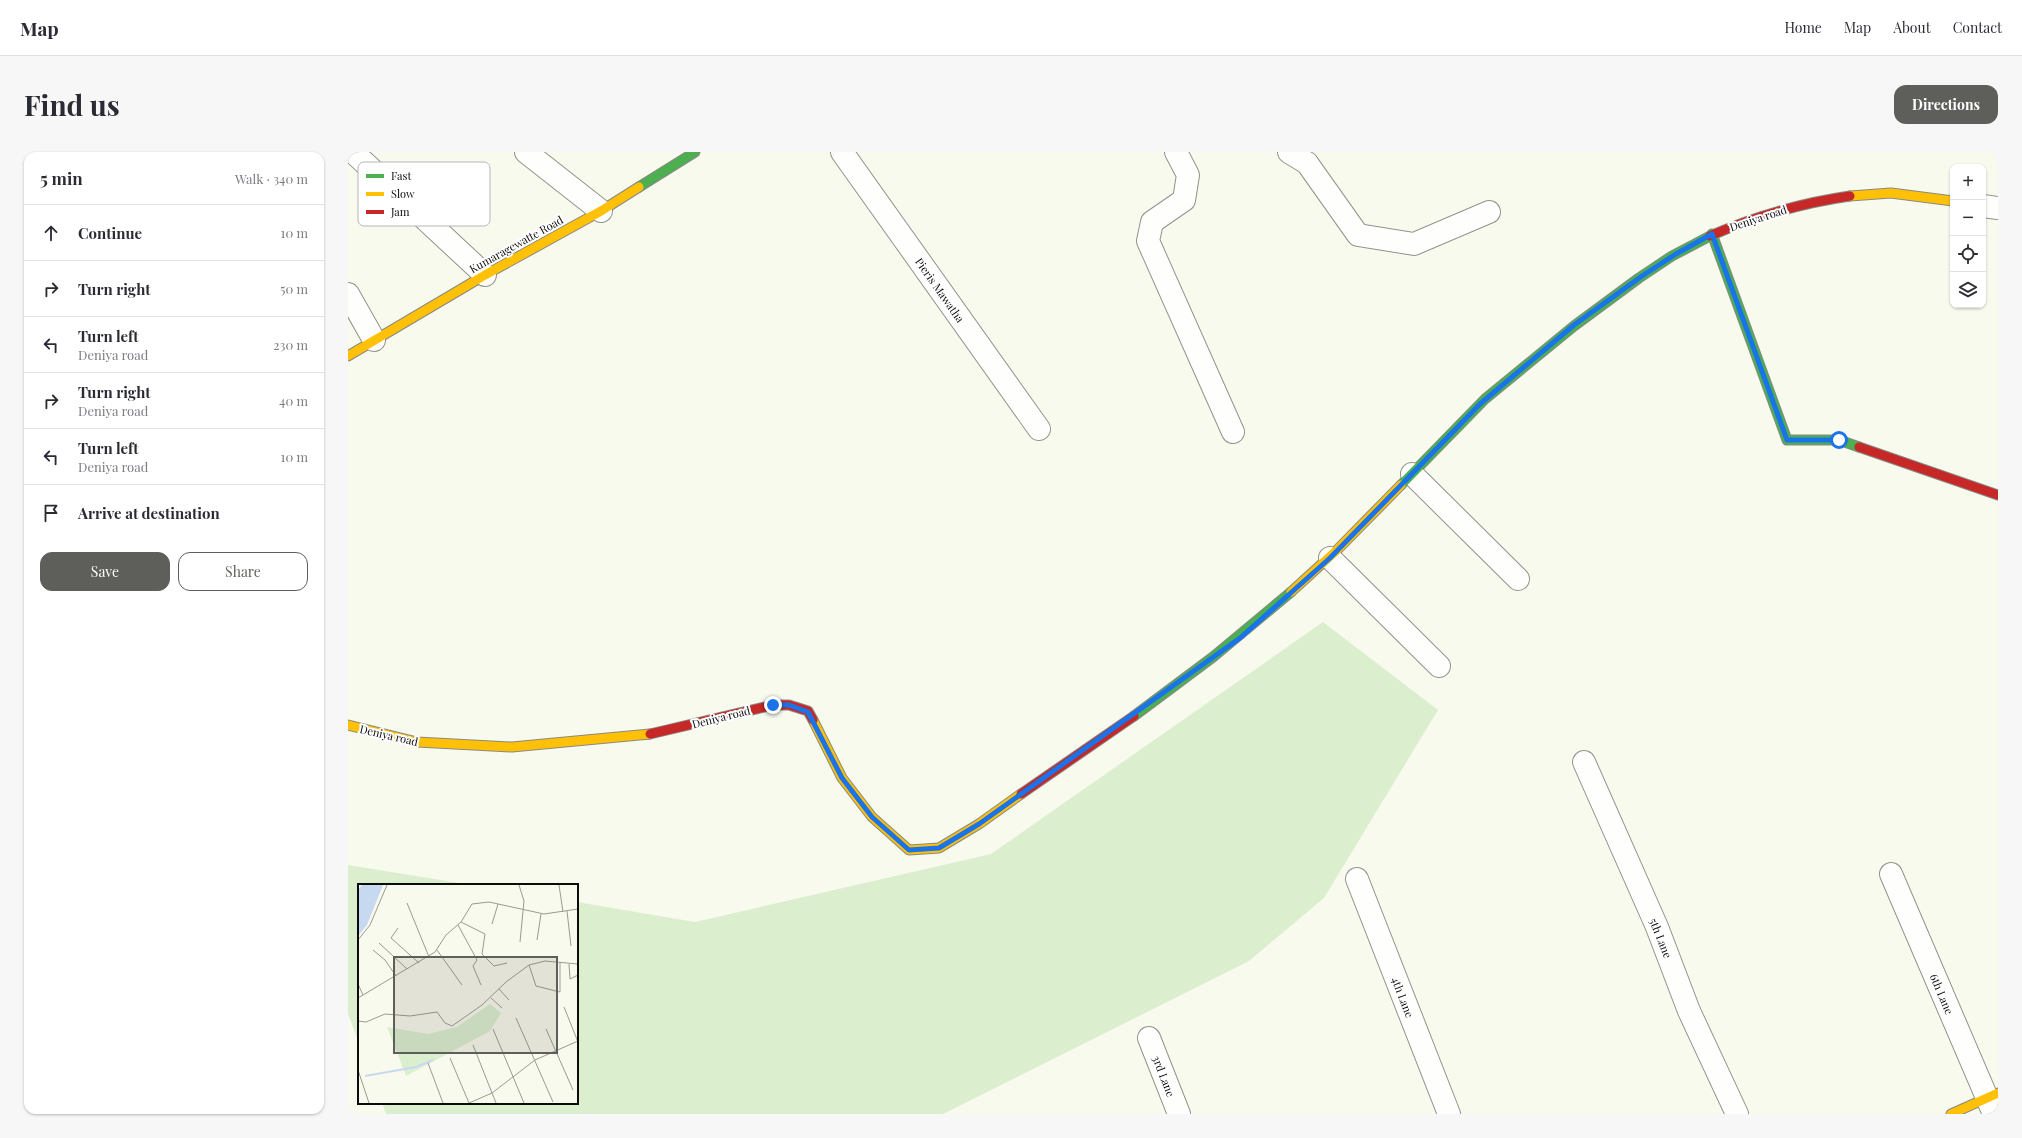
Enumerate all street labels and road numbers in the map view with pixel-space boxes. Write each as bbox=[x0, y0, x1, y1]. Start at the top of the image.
street label: Deniya road bbox=[1727, 201, 1789, 234]
street label: Kumaragewatte Road bbox=[466, 212, 566, 276]
street label: Pieris Mawatha bbox=[912, 255, 968, 326]
street label: Deniya road bbox=[690, 702, 752, 731]
street label: Deniya road bbox=[358, 721, 420, 749]
street label: 5th Lane bbox=[1646, 916, 1676, 961]
street label: 6th Lane bbox=[1927, 971, 1957, 1017]
street label: 4th Lane bbox=[1388, 974, 1418, 1020]
street label: 3rd Lane bbox=[1149, 1053, 1179, 1099]

